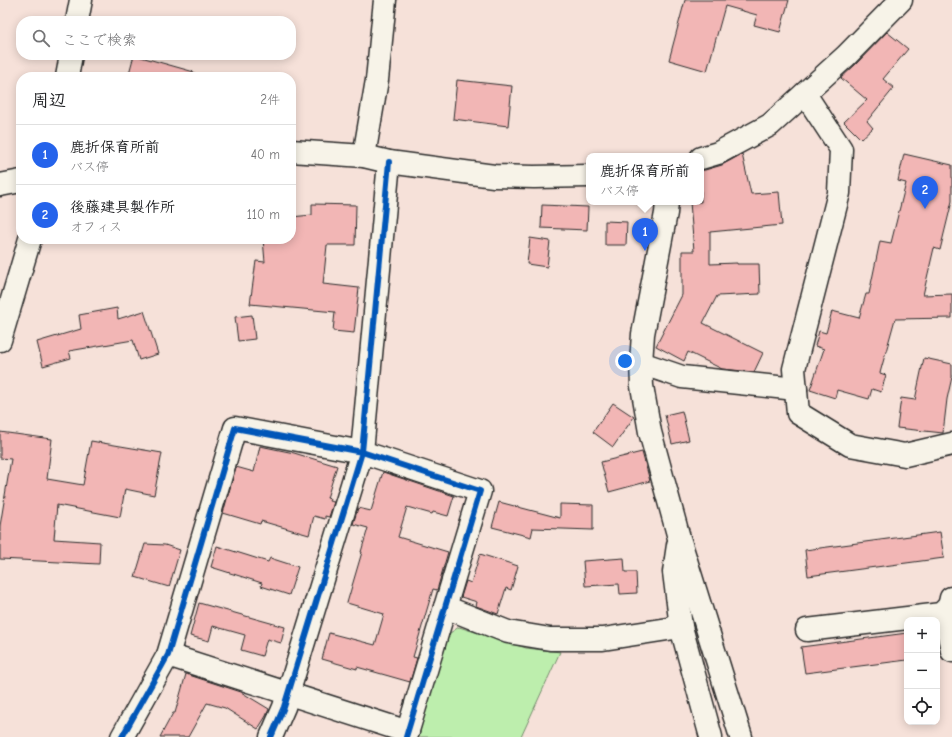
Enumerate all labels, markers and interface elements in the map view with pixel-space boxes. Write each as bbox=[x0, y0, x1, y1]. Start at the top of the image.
search box bbox=[16, 16, 296, 60]
icon: search bbox=[30, 27, 52, 49]
text: ここで検索 bbox=[62, 31, 137, 49]
text: 周辺 bbox=[32, 91, 66, 110]
text: 2件 bbox=[260, 92, 280, 107]
text: 鹿折保育所前 bbox=[70, 138, 160, 156]
text: 1 bbox=[42, 147, 48, 162]
text: 40 m bbox=[251, 147, 280, 162]
popup bbox=[586, 153, 704, 205]
text: バス停 bbox=[70, 159, 109, 174]
text: 鹿折保育所前 bbox=[600, 162, 690, 180]
pin: 2 bbox=[912, 176, 938, 209]
text: バス停 bbox=[600, 183, 639, 198]
text: 後藤建具製作所 bbox=[70, 198, 175, 216]
text: 2 bbox=[42, 207, 48, 222]
text: 110 m bbox=[247, 207, 280, 222]
pin: 1 bbox=[632, 218, 658, 251]
text: オフィス bbox=[70, 219, 122, 234]
your location bbox=[615, 351, 635, 371]
map controls bbox=[904, 617, 940, 725]
button: + bbox=[904, 617, 940, 653]
button: − bbox=[904, 653, 940, 689]
button: locate bbox=[904, 689, 940, 725]

